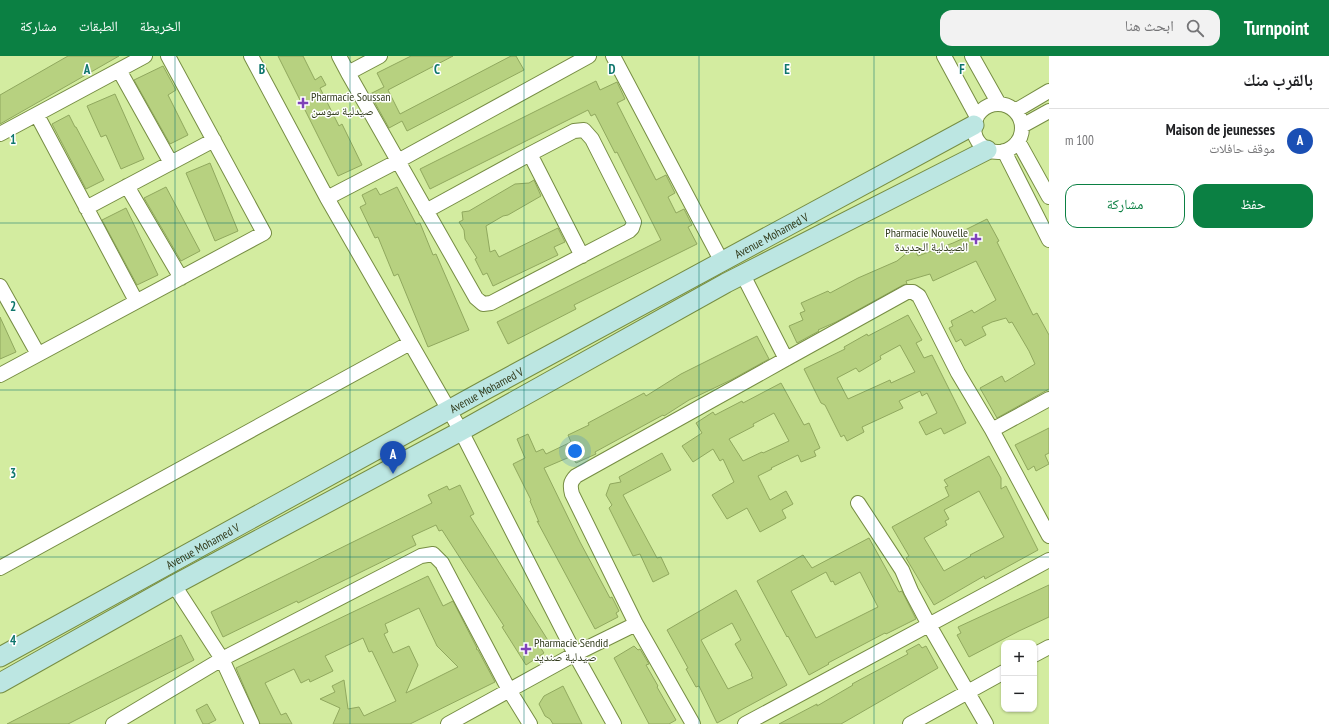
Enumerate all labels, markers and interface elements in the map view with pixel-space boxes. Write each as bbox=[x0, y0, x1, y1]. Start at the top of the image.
search box bbox=[940, 10, 1220, 46]
text: ابحث هنا bbox=[1125, 16, 1174, 35]
text: Turnpoint bbox=[1244, 16, 1309, 40]
text: مشاركة bbox=[20, 17, 57, 35]
text: الطبقات bbox=[79, 17, 118, 35]
text: الخريطة bbox=[140, 17, 181, 35]
icon: search bbox=[1184, 17, 1206, 39]
text: A bbox=[83, 61, 91, 78]
text: B bbox=[259, 61, 265, 78]
text: C bbox=[434, 61, 440, 78]
text: D bbox=[609, 61, 616, 78]
text: E bbox=[784, 61, 790, 78]
text: F bbox=[959, 61, 965, 78]
text: بالقرب منك bbox=[1243, 69, 1313, 91]
place label: Pharmacie Soussan صيدلية سوسن bbox=[311, 89, 390, 118]
marker: Pharmacie Soussan صيدلية سوسن bbox=[298, 98, 308, 108]
text: Maison de jeunesses bbox=[1166, 120, 1275, 139]
text: 1 bbox=[10, 131, 16, 148]
text: 100 m bbox=[1065, 132, 1094, 149]
text: A bbox=[1297, 132, 1303, 149]
text: موقف حافلات bbox=[1209, 140, 1275, 157]
button: مشاركة bbox=[1065, 184, 1185, 228]
button: حفظ bbox=[1193, 184, 1313, 228]
street label: Avenue Mohamed V bbox=[732, 209, 811, 261]
place label: Pharmacie Nouvelle الصيدلية الجديدة bbox=[885, 225, 968, 254]
marker: Pharmacie Nouvelle الصيدلية الجديدة bbox=[971, 234, 981, 244]
text: 2 bbox=[10, 298, 16, 315]
street label: Avenue Mohamed V bbox=[447, 363, 526, 416]
pin: A bbox=[380, 441, 406, 474]
your location bbox=[565, 441, 585, 461]
text: 3 bbox=[10, 465, 16, 482]
street label: Avenue Mohamed V bbox=[163, 519, 242, 572]
text: 4 bbox=[10, 632, 17, 649]
place label: Pharmacie Sendid صيدلية صنديد bbox=[534, 635, 608, 664]
map controls bbox=[1001, 640, 1037, 712]
button: + bbox=[1001, 640, 1037, 676]
marker: Pharmacie Sendid صيدلية صنديد bbox=[521, 644, 531, 654]
button: − bbox=[1001, 676, 1037, 712]

